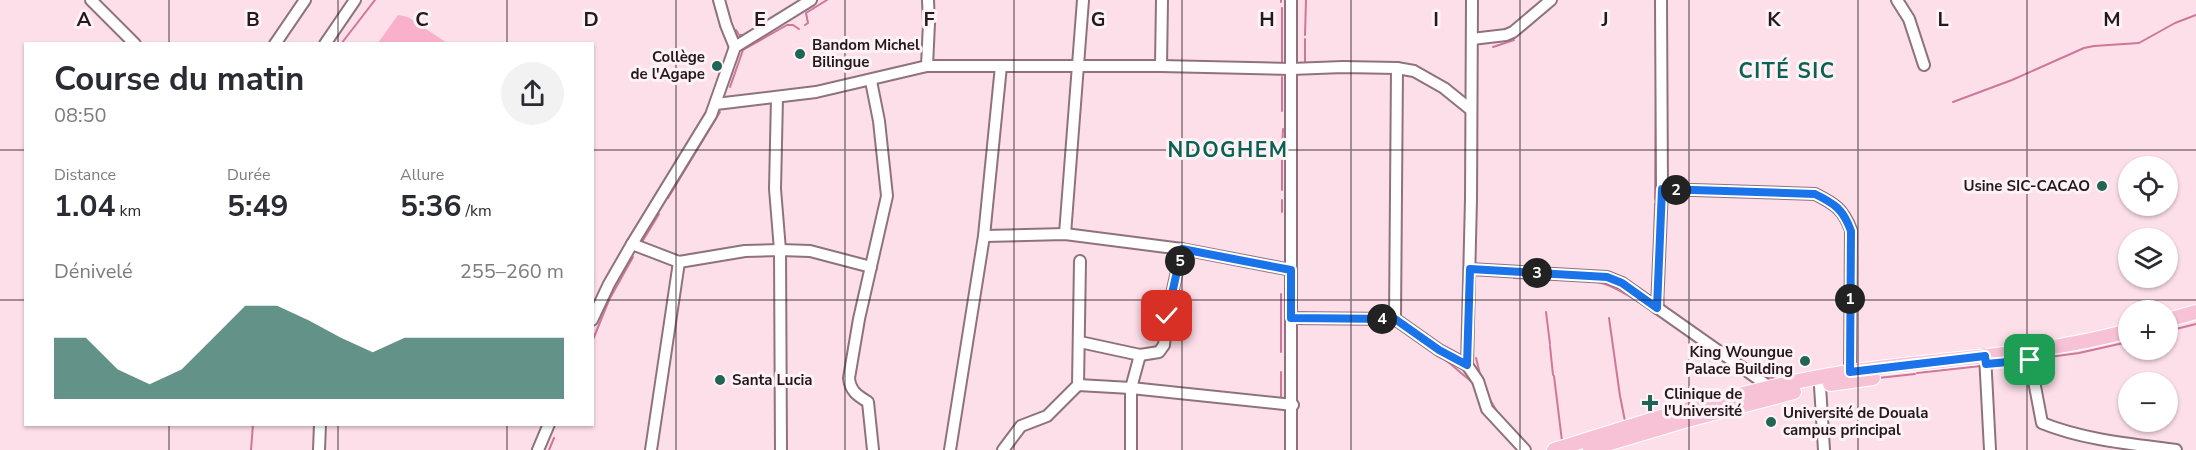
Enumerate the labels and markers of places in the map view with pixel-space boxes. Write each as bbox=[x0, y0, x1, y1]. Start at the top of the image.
place label: Bandom Michel Bilingue bbox=[812, 35, 920, 72]
place label: Collège de l'Agape bbox=[631, 47, 705, 84]
marker: Bandom Michel Bilingue bbox=[793, 47, 807, 61]
marker: Collège de l'Agape bbox=[710, 59, 724, 73]
pin: 2 bbox=[1661, 175, 1691, 205]
place label: Usine SIC-CACAO bbox=[1963, 176, 2090, 196]
marker: Usine SIC-CACAO bbox=[2095, 179, 2109, 193]
pin: 5 bbox=[1165, 246, 1195, 276]
pin: 3 bbox=[1522, 258, 1552, 288]
pin: 1 bbox=[1835, 284, 1865, 314]
pin bbox=[1141, 290, 1192, 341]
pin: 4 bbox=[1367, 304, 1397, 334]
pin bbox=[2004, 334, 2055, 385]
place label: King Woungue Palace Building bbox=[1685, 342, 1793, 379]
marker: King Woungue Palace Building bbox=[1798, 354, 1812, 368]
place label: Santa Lucia bbox=[732, 370, 813, 390]
marker: Santa Lucia bbox=[713, 373, 727, 387]
place label: Clinique de l'Université bbox=[1664, 384, 1742, 421]
marker: Clinique de l'Université bbox=[1641, 394, 1659, 412]
place label: Université de Douala campus principal bbox=[1783, 403, 1929, 440]
marker: Université de Douala campus principal bbox=[1764, 415, 1778, 429]

